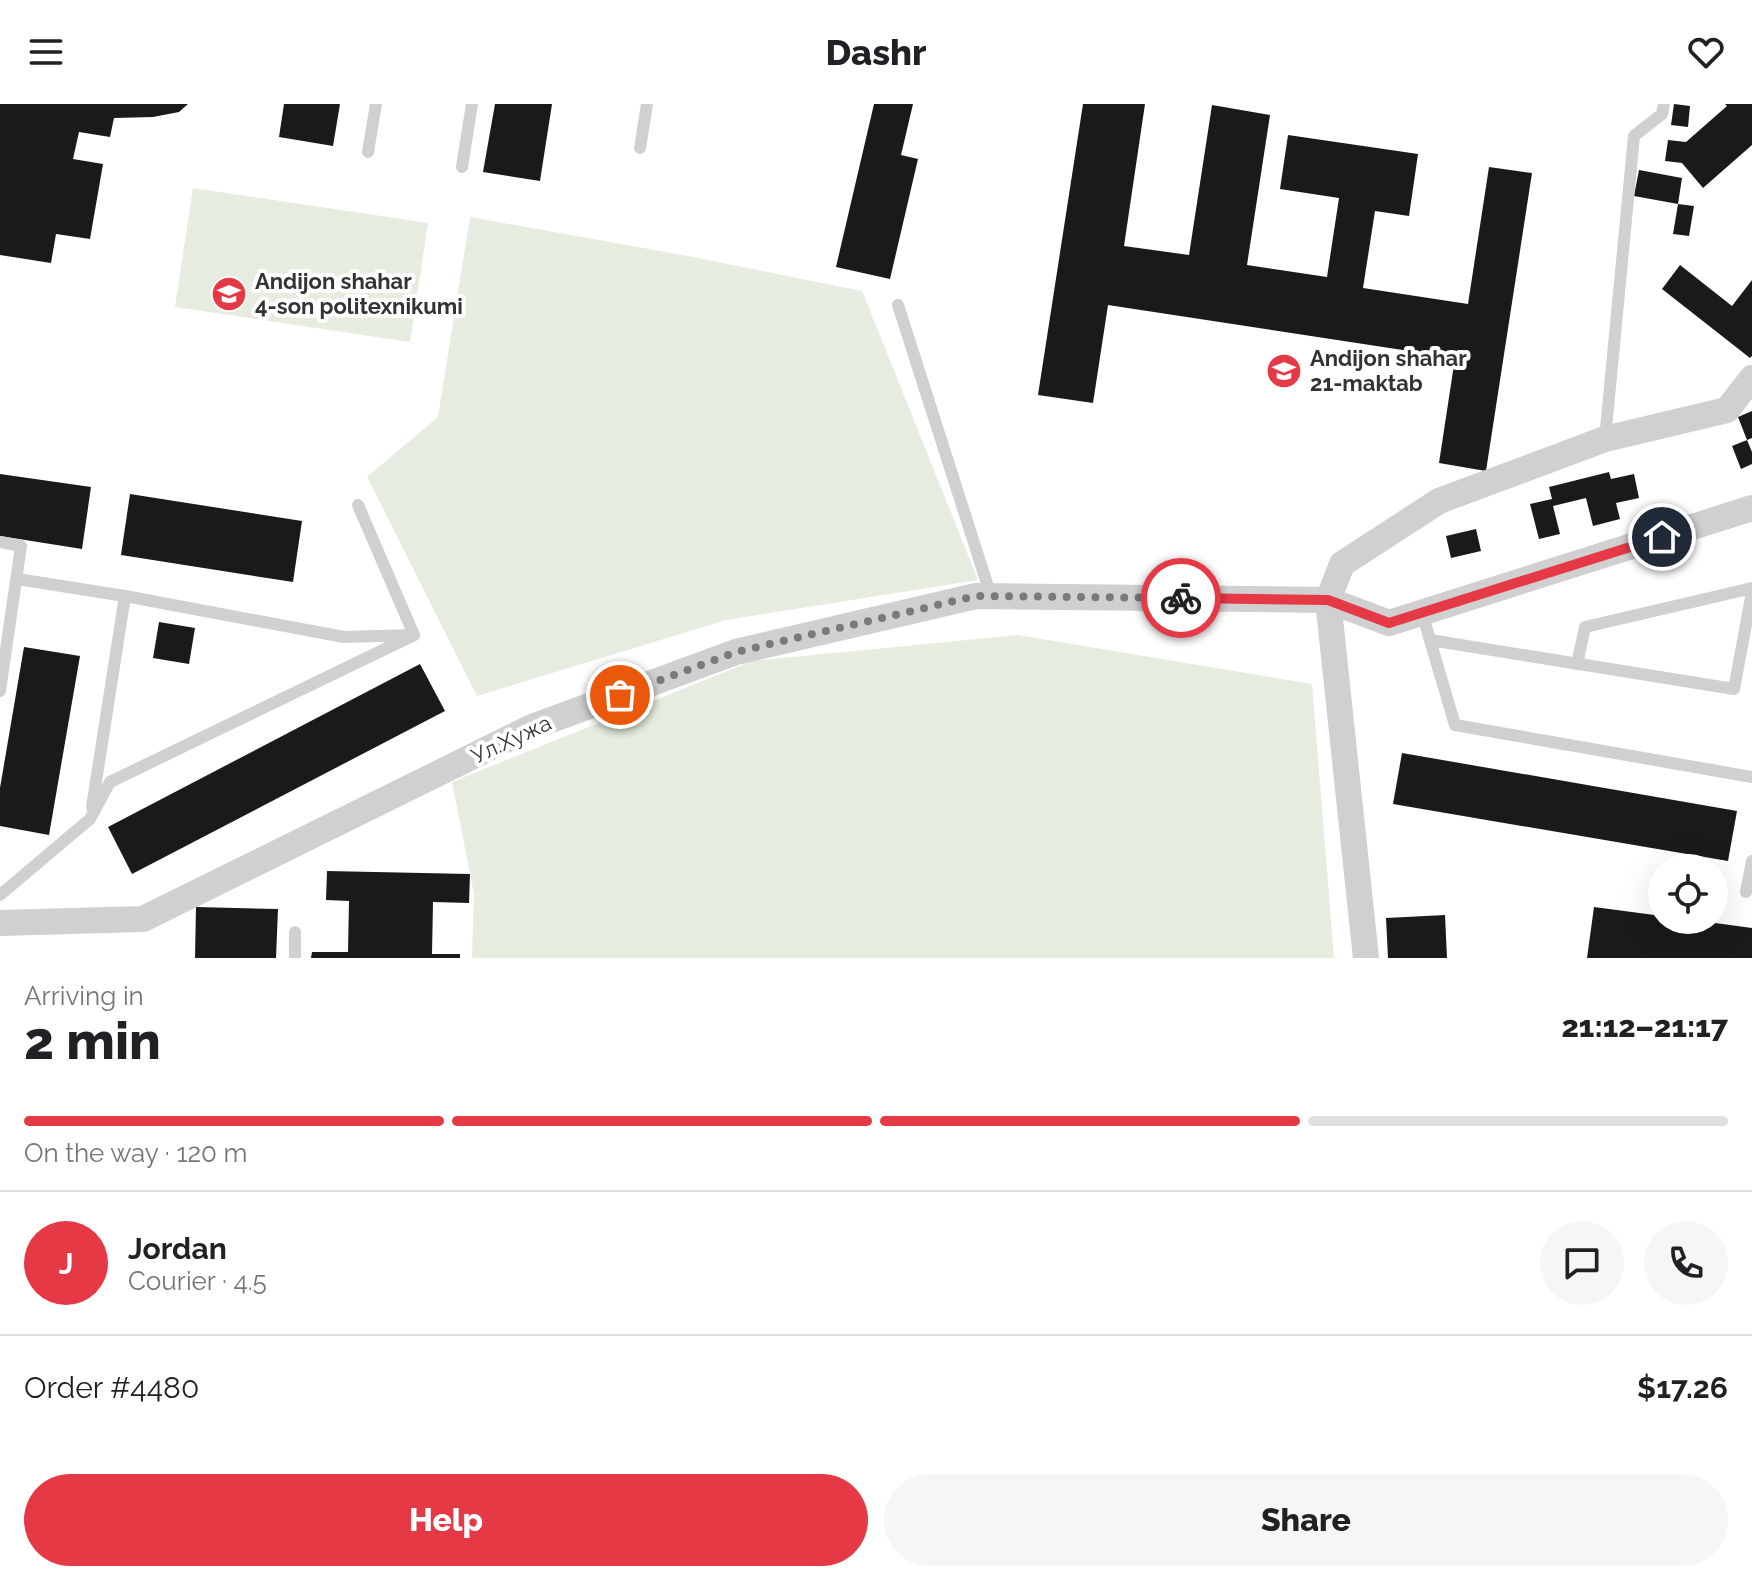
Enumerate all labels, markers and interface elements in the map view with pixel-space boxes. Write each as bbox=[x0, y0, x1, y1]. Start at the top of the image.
icon: menu bbox=[24, 30, 68, 74]
icon: heart bbox=[1684, 30, 1728, 74]
text: Dashr bbox=[826, 31, 926, 73]
place label: Andijon shahar 4-son politexnikumi bbox=[255, 268, 463, 319]
school or university icon: Andijon shahar 4-son politexnikumi bbox=[210, 275, 248, 313]
place label: Andijon shahar 21-maktab bbox=[1310, 345, 1467, 396]
school or university icon: Andijon shahar 21-maktab bbox=[1265, 352, 1303, 390]
pin bbox=[1628, 503, 1696, 571]
icon: home bbox=[1640, 515, 1684, 559]
courier bbox=[1141, 558, 1221, 638]
icon: bike bbox=[1159, 576, 1203, 620]
pin bbox=[586, 661, 654, 729]
icon: bag bbox=[598, 673, 642, 717]
street label: Ул.Хужа bbox=[467, 709, 555, 769]
map controls bbox=[1648, 854, 1728, 934]
button: locate bbox=[1648, 854, 1728, 934]
text: Arriving in bbox=[24, 981, 144, 1011]
text: 21:12–21:17 bbox=[1561, 1009, 1728, 1044]
text: 2 min bbox=[24, 1010, 161, 1071]
text: On the way · 120 m bbox=[24, 1138, 248, 1168]
button: chat bbox=[1540, 1221, 1624, 1305]
button: phone bbox=[1644, 1221, 1728, 1305]
text: Jordan bbox=[128, 1231, 227, 1266]
text: J bbox=[59, 1246, 73, 1281]
text: Courier · 4.5 bbox=[128, 1266, 267, 1296]
text: Order #4480 bbox=[24, 1370, 199, 1405]
text: $17.26 bbox=[1637, 1370, 1728, 1405]
button: Help bbox=[24, 1474, 868, 1566]
button: Share bbox=[884, 1474, 1728, 1566]

